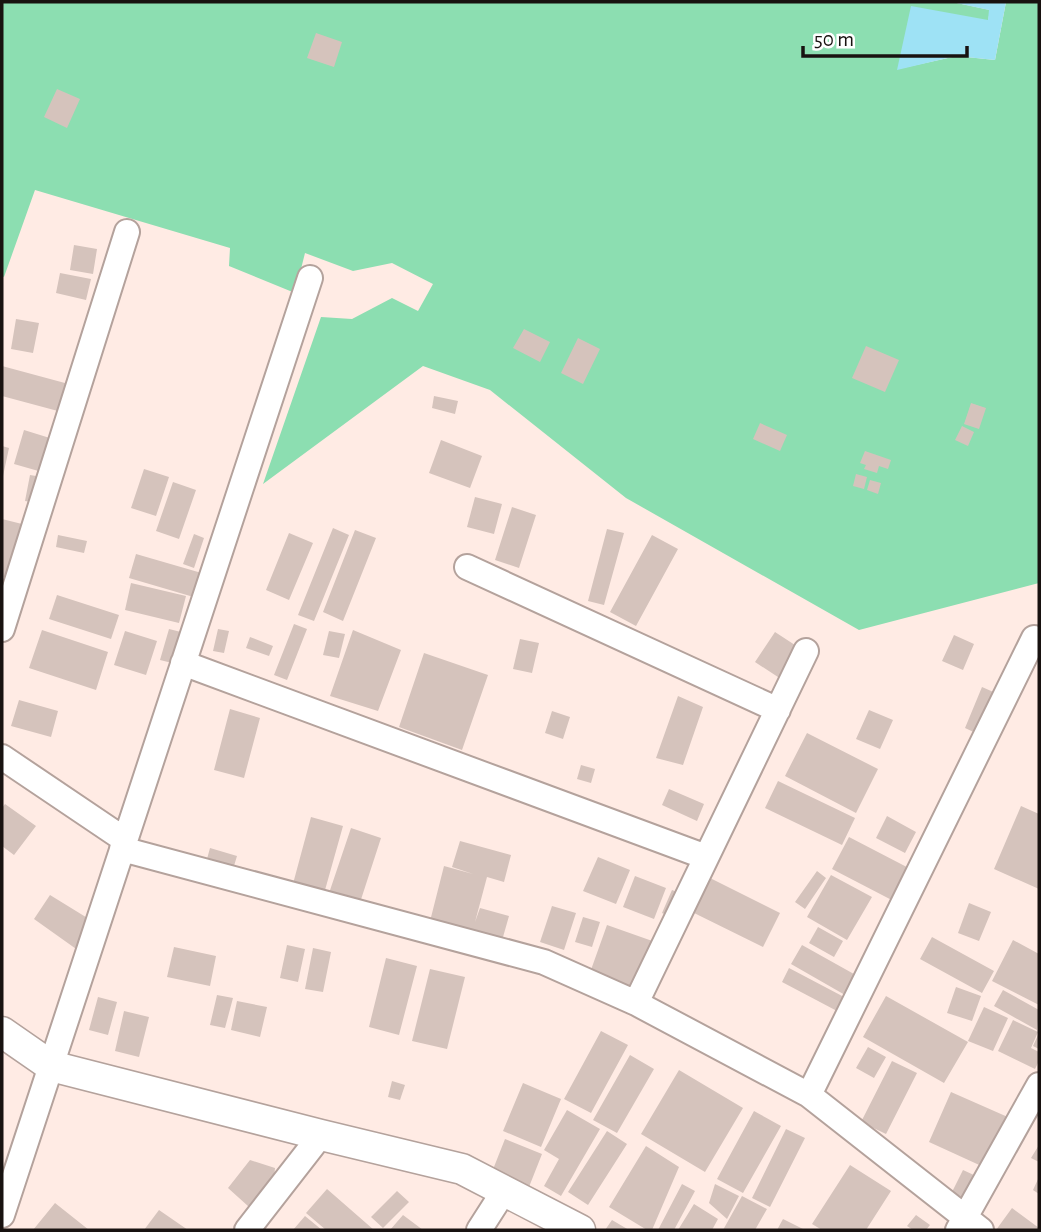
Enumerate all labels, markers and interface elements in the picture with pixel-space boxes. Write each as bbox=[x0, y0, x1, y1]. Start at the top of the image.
scale bar bbox=[803, 14, 968, 58]
text: 50 m bbox=[814, 29, 854, 50]

